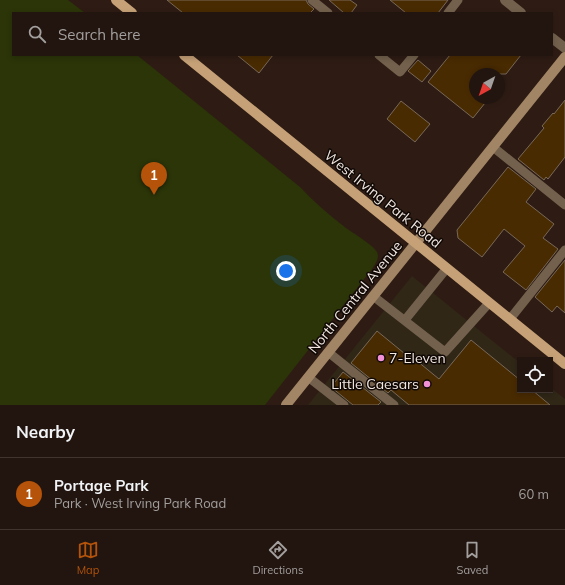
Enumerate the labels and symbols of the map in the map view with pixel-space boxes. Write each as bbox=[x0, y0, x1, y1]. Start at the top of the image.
north arrow bbox=[469, 68, 505, 104]
street label: West Irving Park Road bbox=[321, 146, 445, 252]
pin: 1 bbox=[141, 162, 167, 195]
street label: North Central Avenue bbox=[304, 237, 406, 357]
your location bbox=[276, 261, 296, 281]
place label: 7-Eleven bbox=[389, 349, 446, 367]
marker: 7-Eleven bbox=[376, 353, 386, 363]
place label: Little Caesars bbox=[331, 375, 419, 393]
marker: Little Caesars bbox=[422, 379, 432, 389]

